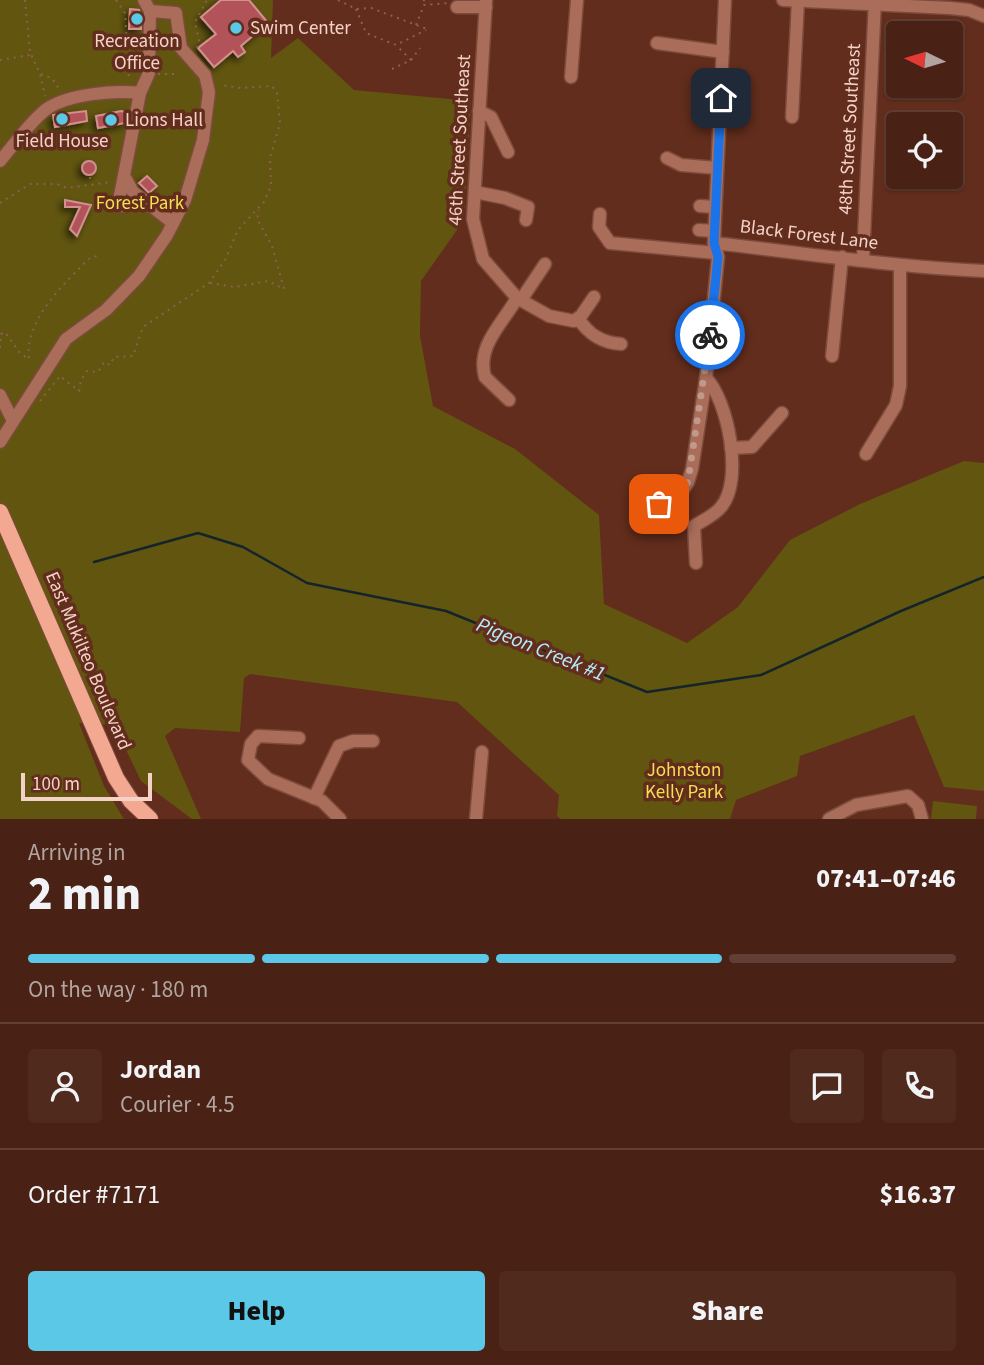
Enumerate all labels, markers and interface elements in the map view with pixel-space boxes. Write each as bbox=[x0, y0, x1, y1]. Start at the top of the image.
marker: Recreation Office bbox=[129, 11, 145, 27]
place label: Swim Center bbox=[250, 15, 351, 42]
marker: Swim Center bbox=[228, 20, 244, 36]
north arrow bbox=[886, 21, 962, 98]
map controls bbox=[886, 21, 963, 189]
place label: Recreation Office bbox=[94, 28, 180, 77]
street label: 48th Street Southeast bbox=[832, 42, 868, 215]
street label: 46th Street Southeast bbox=[442, 53, 478, 226]
pin bbox=[691, 68, 751, 128]
icon: home bbox=[702, 79, 740, 117]
place label: Lions Hall bbox=[125, 107, 203, 134]
marker: Field House bbox=[54, 111, 70, 127]
marker: Lions Hall bbox=[103, 112, 119, 128]
button: locate bbox=[886, 112, 963, 189]
place label: Field House bbox=[15, 128, 109, 155]
park label: Forest Park bbox=[96, 190, 185, 217]
street label: Black Forest Lane bbox=[738, 213, 880, 257]
courier bbox=[675, 300, 745, 370]
icon: bike bbox=[691, 316, 729, 354]
pin bbox=[629, 474, 689, 534]
icon: bag bbox=[640, 485, 678, 523]
street label: East Mukilteo Boulevard bbox=[38, 568, 138, 754]
water label: Pigeon Creek #1 bbox=[472, 609, 610, 689]
park label: Johnston Kelly Park bbox=[645, 757, 724, 806]
scale bar bbox=[21, 770, 152, 802]
text: 100 m bbox=[32, 771, 80, 798]
text: Arriving in bbox=[28, 836, 126, 869]
text: 07:41–07:46 bbox=[816, 860, 956, 897]
text: 2 min bbox=[28, 862, 141, 927]
text: On the way · 180 m bbox=[28, 973, 208, 1006]
button: person bbox=[28, 1049, 102, 1123]
button: chat bbox=[790, 1049, 864, 1123]
button: phone bbox=[882, 1049, 956, 1123]
text: Jordan bbox=[120, 1051, 201, 1088]
text: Courier · 4.5 bbox=[120, 1088, 235, 1121]
text: Order #7171 bbox=[28, 1176, 160, 1213]
text: $16.37 bbox=[880, 1176, 956, 1213]
button: Help bbox=[28, 1271, 485, 1351]
button: Share bbox=[499, 1271, 956, 1351]

